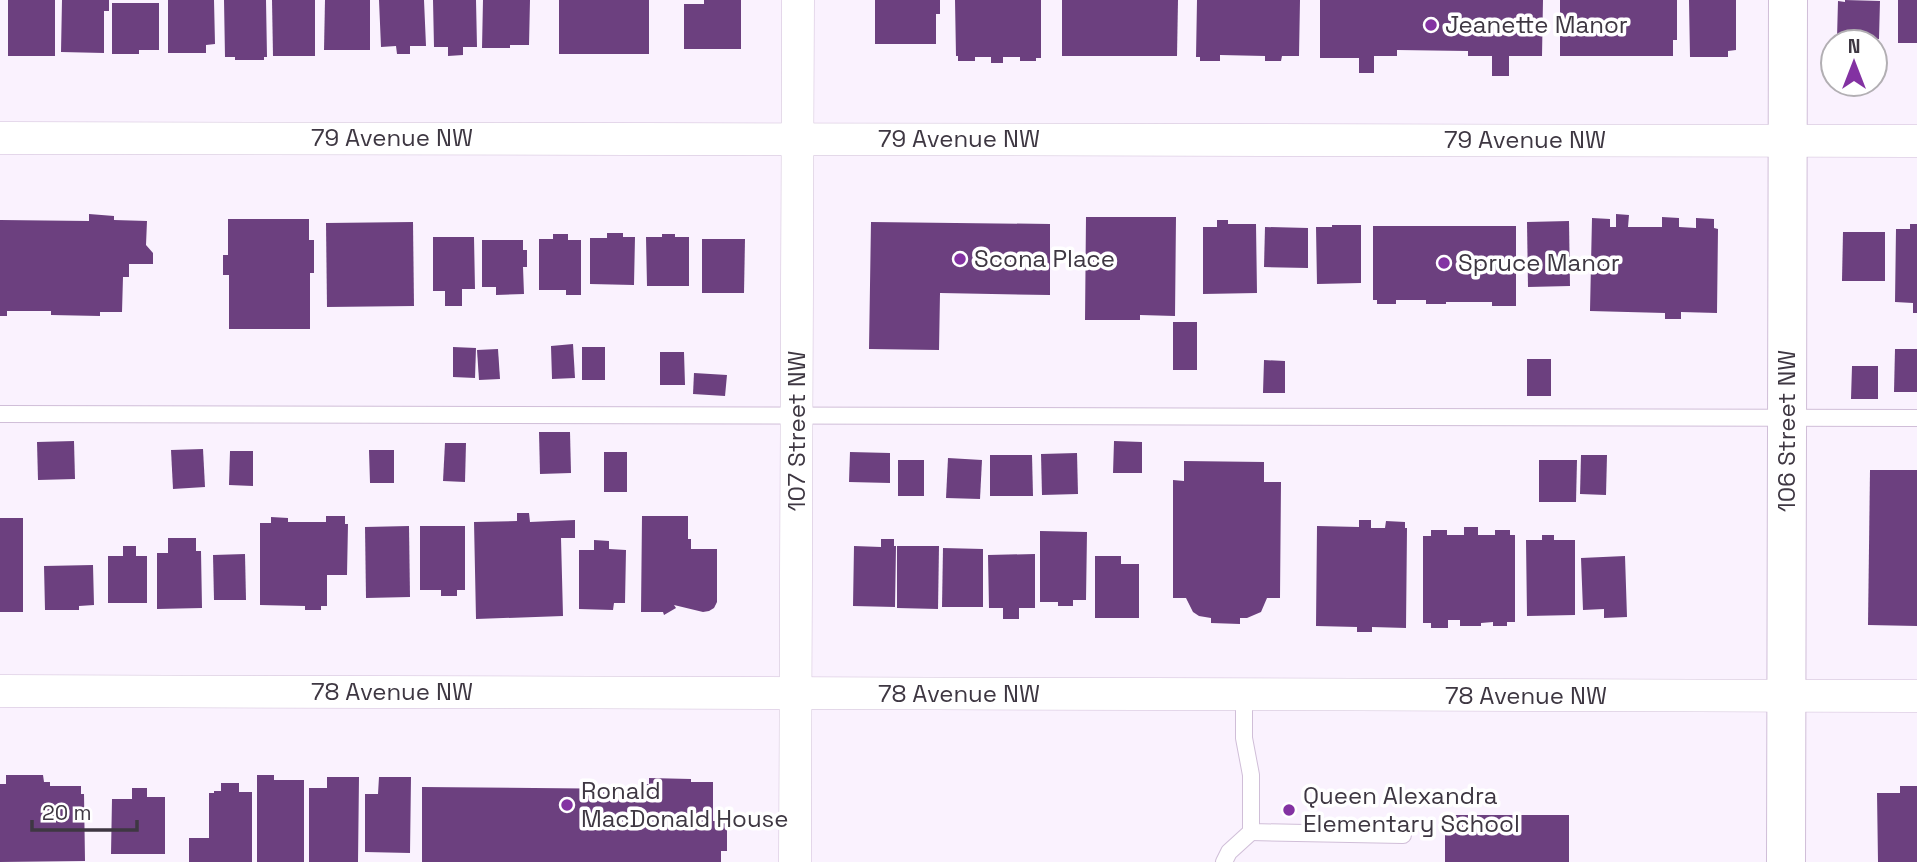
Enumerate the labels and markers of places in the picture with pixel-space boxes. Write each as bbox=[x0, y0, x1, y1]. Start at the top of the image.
place label: Jeanette Manor bbox=[1445, 9, 1628, 40]
marker: Jeanette Manor bbox=[1423, 17, 1439, 33]
place label: Scona Place bbox=[974, 243, 1115, 274]
place label: Spruce Manor bbox=[1458, 247, 1620, 278]
marker: Scona Place bbox=[952, 251, 968, 267]
marker: Spruce Manor bbox=[1436, 255, 1452, 271]
place label: Ronald MacDonald House bbox=[581, 775, 788, 834]
place label: Queen Alexandra Elementary School bbox=[1303, 780, 1520, 839]
marker: Ronald MacDonald House bbox=[559, 797, 575, 813]
marker: Queen Alexandra Elementary School bbox=[1281, 802, 1297, 818]

